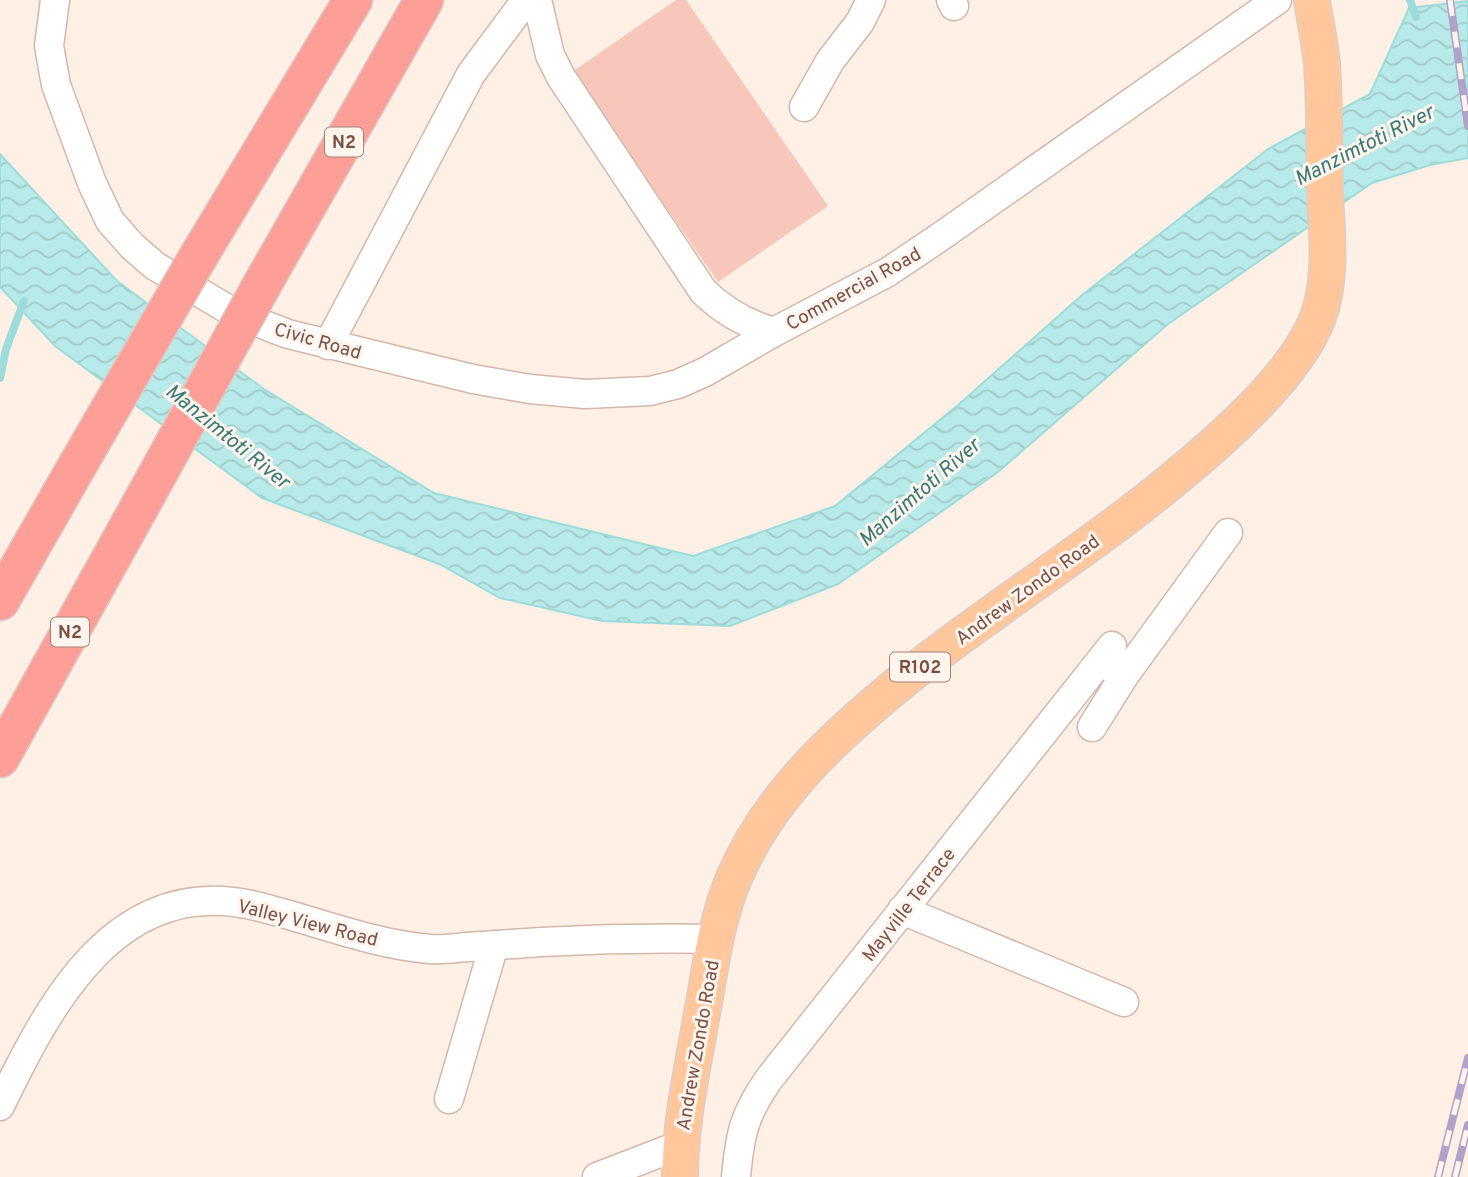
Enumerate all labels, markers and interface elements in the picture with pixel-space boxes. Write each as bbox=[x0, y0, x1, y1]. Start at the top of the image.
water label: Manzimtoti River bbox=[1290, 99, 1441, 193]
road number: N2 bbox=[325, 127, 363, 156]
street label: Commercial Road bbox=[782, 243, 926, 337]
street label: Civic Road bbox=[271, 318, 364, 366]
water label: Manzimtoti River bbox=[159, 379, 296, 497]
water label: Manzimtoti River bbox=[853, 431, 988, 553]
street label: Andrew Zondo Road bbox=[951, 530, 1105, 651]
road number: N2 bbox=[51, 618, 89, 646]
road number: R102 bbox=[890, 652, 950, 682]
street label: Mayville Terrace bbox=[858, 844, 961, 967]
street label: Valley View Road bbox=[235, 895, 380, 953]
street label: Andrew Zondo Road bbox=[672, 958, 726, 1132]

